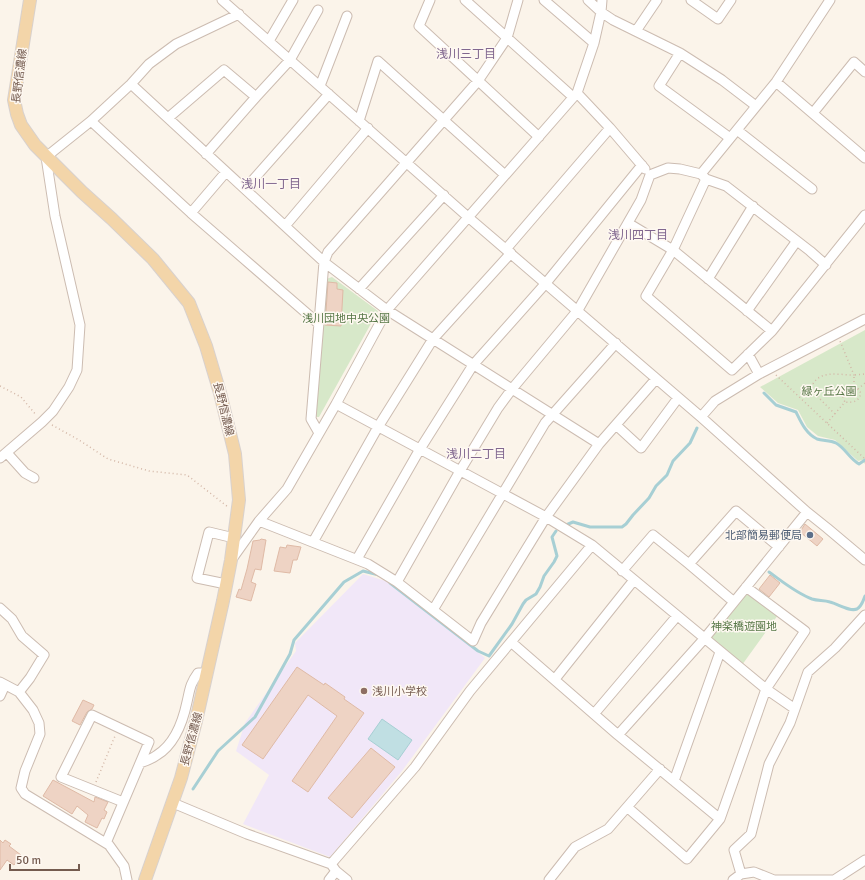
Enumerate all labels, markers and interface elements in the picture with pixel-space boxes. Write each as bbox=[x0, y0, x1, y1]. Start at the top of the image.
district label: 浅川三丁目 bbox=[436, 47, 496, 62]
street label: 長野信濃線 bbox=[10, 48, 29, 104]
district label: 浅川一丁目 bbox=[241, 177, 301, 192]
district label: 浅川四丁目 bbox=[608, 228, 668, 243]
park label: 浅川団地中央公園 bbox=[302, 312, 390, 325]
street label: 長野信濃線 bbox=[211, 381, 236, 437]
park label: 緑ヶ丘公園 bbox=[802, 385, 857, 398]
district label: 浅川二丁目 bbox=[446, 447, 506, 462]
place label: 北部簡易郵便局 bbox=[725, 529, 802, 542]
marker: 北部簡易郵便局 bbox=[805, 530, 815, 540]
park label: 神楽橋遊園地 bbox=[711, 620, 777, 633]
place label: 浅川小学校 bbox=[372, 685, 427, 698]
marker: 浅川小学校 bbox=[359, 686, 369, 696]
street label: 長野信濃線 bbox=[178, 711, 205, 767]
scale bar bbox=[10, 846, 79, 872]
text: 50 m bbox=[16, 853, 41, 868]

